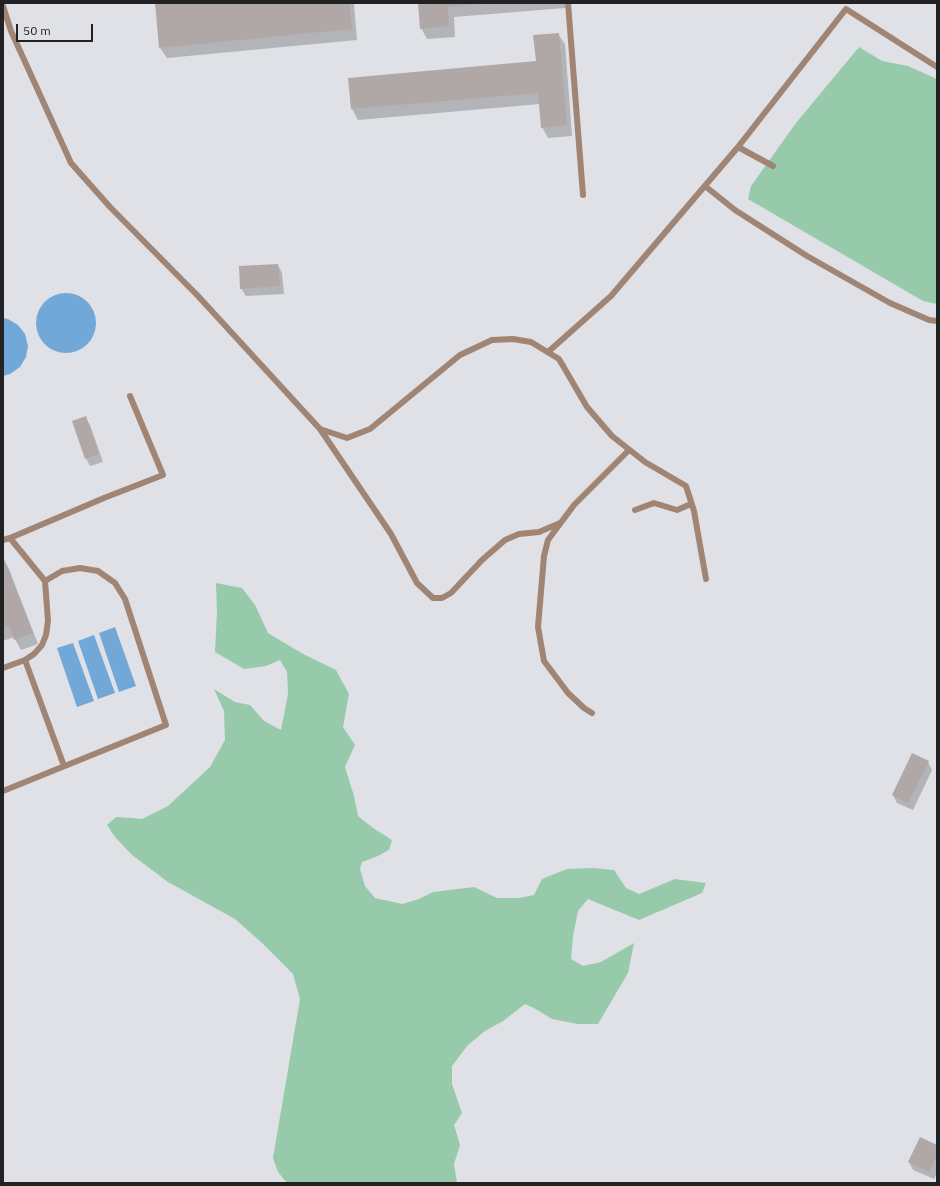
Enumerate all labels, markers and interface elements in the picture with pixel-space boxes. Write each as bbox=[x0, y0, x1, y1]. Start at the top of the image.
scale bar bbox=[18, 16, 95, 42]
text: 50 m bbox=[23, 23, 51, 38]

